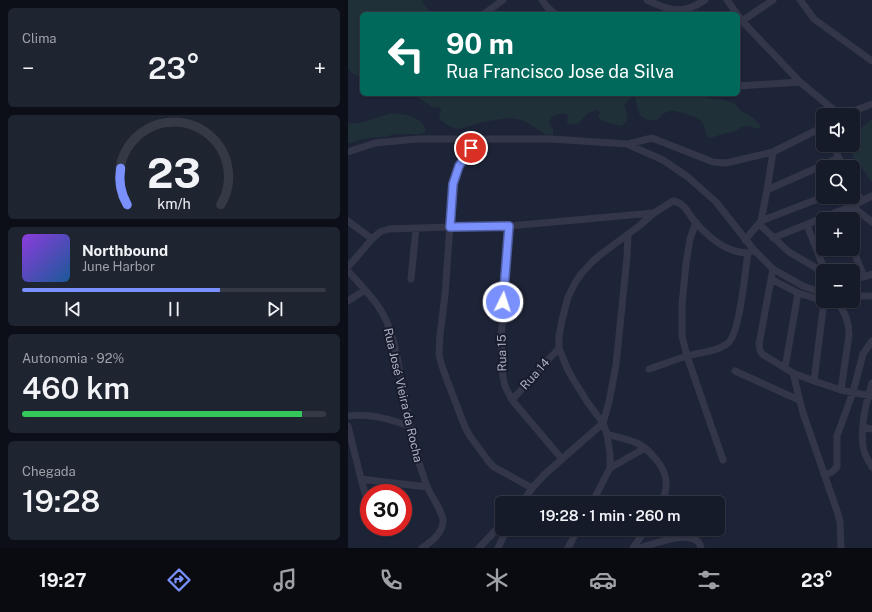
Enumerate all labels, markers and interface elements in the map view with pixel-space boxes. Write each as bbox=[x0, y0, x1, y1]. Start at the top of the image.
text: 90 m bbox=[446, 27, 514, 60]
icon: left bbox=[380, 28, 432, 80]
text: Clima bbox=[22, 31, 57, 46]
text: 23° bbox=[148, 50, 200, 86]
text: − bbox=[22, 55, 34, 81]
text: + bbox=[314, 55, 326, 81]
text: Rua Francisco Jose da Silva bbox=[446, 61, 674, 82]
map controls bbox=[816, 108, 860, 308]
button: sound bbox=[816, 108, 860, 152]
pin bbox=[454, 131, 488, 165]
icon: arrive bbox=[460, 137, 482, 159]
text: 23 bbox=[147, 148, 201, 197]
button: search bbox=[816, 160, 860, 204]
text: km/h bbox=[157, 195, 191, 212]
button: + bbox=[816, 212, 860, 256]
text: Northbound bbox=[82, 242, 168, 259]
text: June Harbor bbox=[82, 259, 155, 274]
button: − bbox=[816, 264, 860, 308]
position arrow bbox=[482, 281, 524, 323]
icon: previous bbox=[62, 298, 84, 320]
icon: pause bbox=[163, 298, 185, 320]
icon: next bbox=[264, 298, 286, 320]
street label: Rua José Vieira da Rocha bbox=[381, 326, 425, 464]
street label: Rua 15 bbox=[495, 334, 509, 372]
text: Autonomia · 92% bbox=[22, 351, 124, 366]
street label: Rua 14 bbox=[517, 355, 553, 392]
text: 460 km bbox=[22, 370, 130, 406]
text: Chegada bbox=[22, 464, 76, 479]
text: 19:28 bbox=[22, 483, 100, 519]
speed limit sign: 30 bbox=[360, 484, 412, 536]
text: 19:28 · 1 min · 260 m bbox=[539, 507, 681, 524]
icon: directions bbox=[165, 566, 193, 594]
icon: music bbox=[271, 566, 299, 594]
icon: phone bbox=[377, 566, 405, 594]
icon: climate bbox=[483, 566, 511, 594]
icon: car bbox=[589, 566, 617, 594]
icon: filters bbox=[695, 566, 723, 594]
text: 19:27 bbox=[39, 570, 87, 591]
text: 23° bbox=[801, 570, 833, 591]

